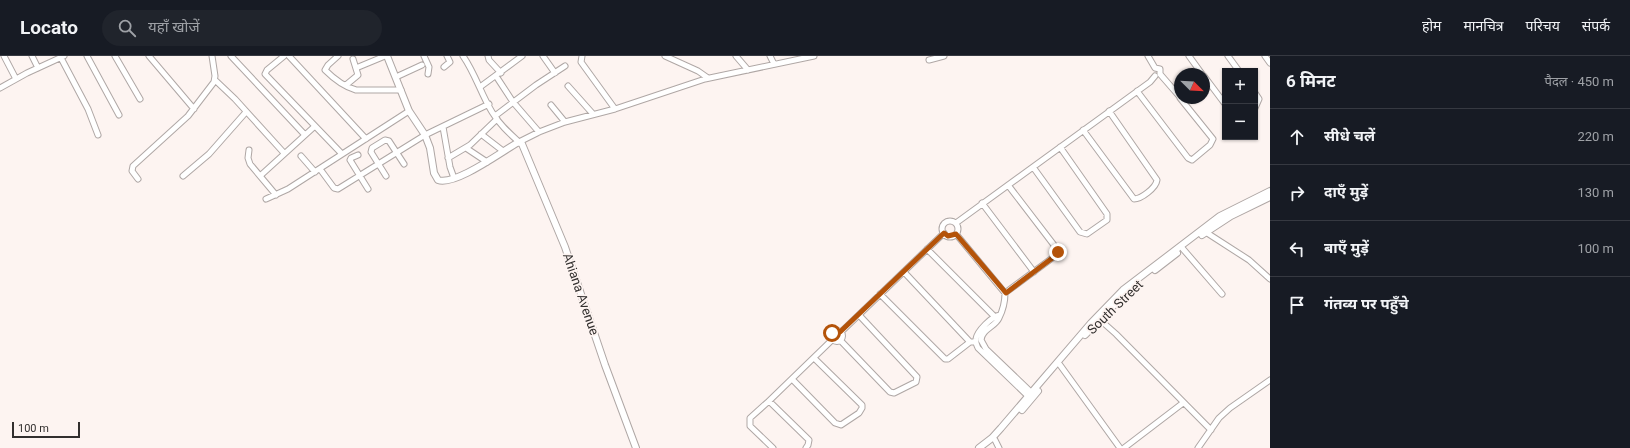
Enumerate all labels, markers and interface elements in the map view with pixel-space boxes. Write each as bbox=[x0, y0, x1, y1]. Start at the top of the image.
search box bbox=[102, 10, 382, 46]
text: Locato bbox=[20, 16, 78, 39]
icon: search bbox=[116, 17, 138, 39]
text: यहाँ खोजें bbox=[148, 18, 200, 36]
text: होम bbox=[1422, 18, 1441, 34]
text: मानचित्र bbox=[1463, 18, 1504, 34]
text: परिचय bbox=[1526, 18, 1560, 34]
text: संपर्क bbox=[1582, 18, 1610, 34]
north arrow bbox=[1174, 68, 1210, 104]
map controls bbox=[1222, 68, 1258, 140]
button: + bbox=[1222, 68, 1258, 104]
text: 6 मिनट bbox=[1286, 71, 1336, 91]
text: पैदल · 450 m bbox=[1545, 74, 1614, 89]
button: − bbox=[1222, 104, 1258, 140]
icon: ahead bbox=[1286, 126, 1308, 148]
text: सीधे चलें bbox=[1324, 127, 1375, 145]
text: 220 m bbox=[1577, 129, 1614, 144]
icon: right bbox=[1286, 182, 1308, 204]
text: दाएँ मुड़ें bbox=[1324, 183, 1368, 201]
text: 130 m bbox=[1577, 185, 1614, 200]
icon: left bbox=[1286, 238, 1308, 260]
text: बाएँ मुड़ें bbox=[1324, 239, 1369, 257]
text: 100 m bbox=[1577, 241, 1614, 256]
route end bbox=[1049, 243, 1067, 261]
street label: Ahiana Avenue bbox=[560, 251, 602, 337]
street label: South Street bbox=[1084, 277, 1146, 337]
icon: arrive bbox=[1286, 294, 1308, 316]
text: गंतव्य पर पहुँचे bbox=[1324, 295, 1409, 313]
route start bbox=[823, 324, 841, 342]
scale bar bbox=[12, 420, 80, 439]
text: 100 m bbox=[18, 422, 49, 435]

